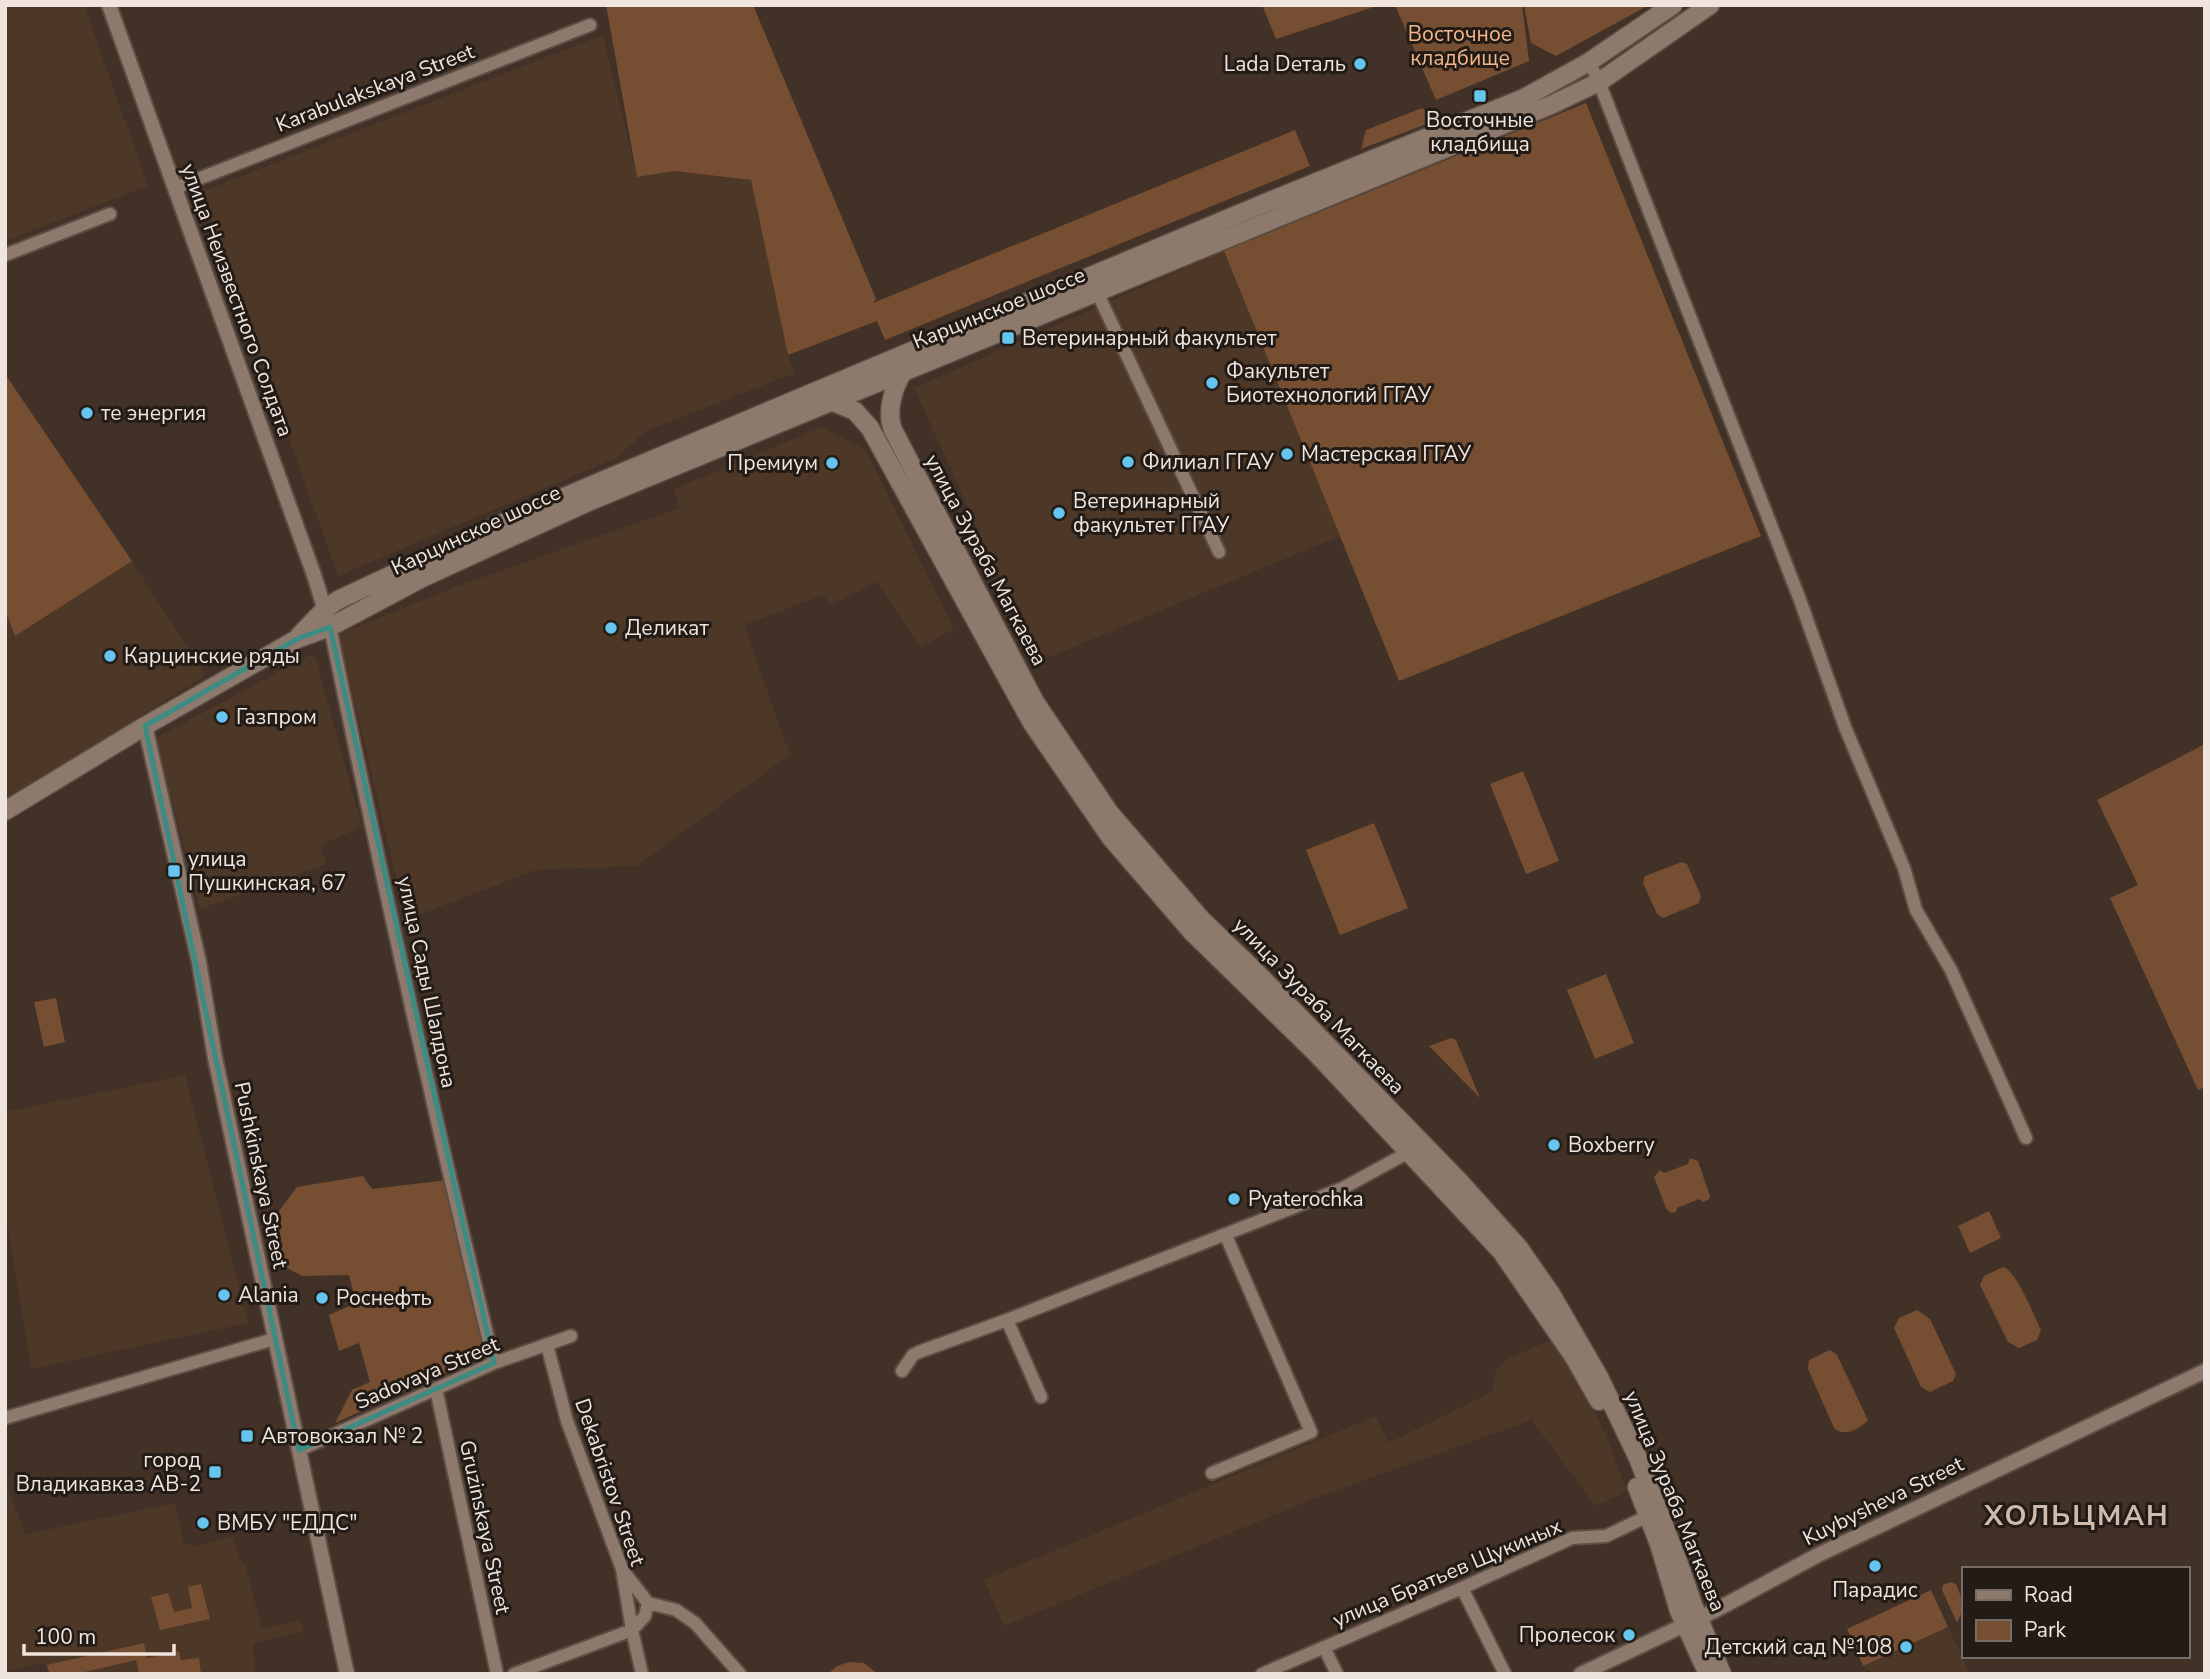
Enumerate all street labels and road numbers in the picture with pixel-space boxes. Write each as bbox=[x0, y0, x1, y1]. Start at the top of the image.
street label: Karabulakskaya Street bbox=[272, 37, 479, 139]
street label: улица Неизвестного Солдата bbox=[174, 159, 300, 441]
street label: Карцинское шоссе bbox=[908, 261, 1090, 355]
street label: улица Зураба Магкаева bbox=[918, 449, 1054, 671]
street label: Карцинское шоссе bbox=[387, 478, 565, 582]
street label: улица Сады Шалдона bbox=[391, 874, 463, 1090]
street label: улица Зураба Магкаева bbox=[1227, 911, 1411, 1101]
street label: Pushkinskaya Street bbox=[228, 1079, 295, 1272]
street label: Sadovaya Street bbox=[351, 1330, 504, 1416]
street label: улица Зураба Магкаева bbox=[1618, 1386, 1732, 1616]
street label: Dekabristov Street bbox=[568, 1395, 652, 1570]
street label: Gruzinskaya Street bbox=[453, 1438, 517, 1617]
street label: Kuybysheva Street bbox=[1798, 1450, 1969, 1552]
street label: улица Братьев Щукиных bbox=[1328, 1512, 1566, 1634]

